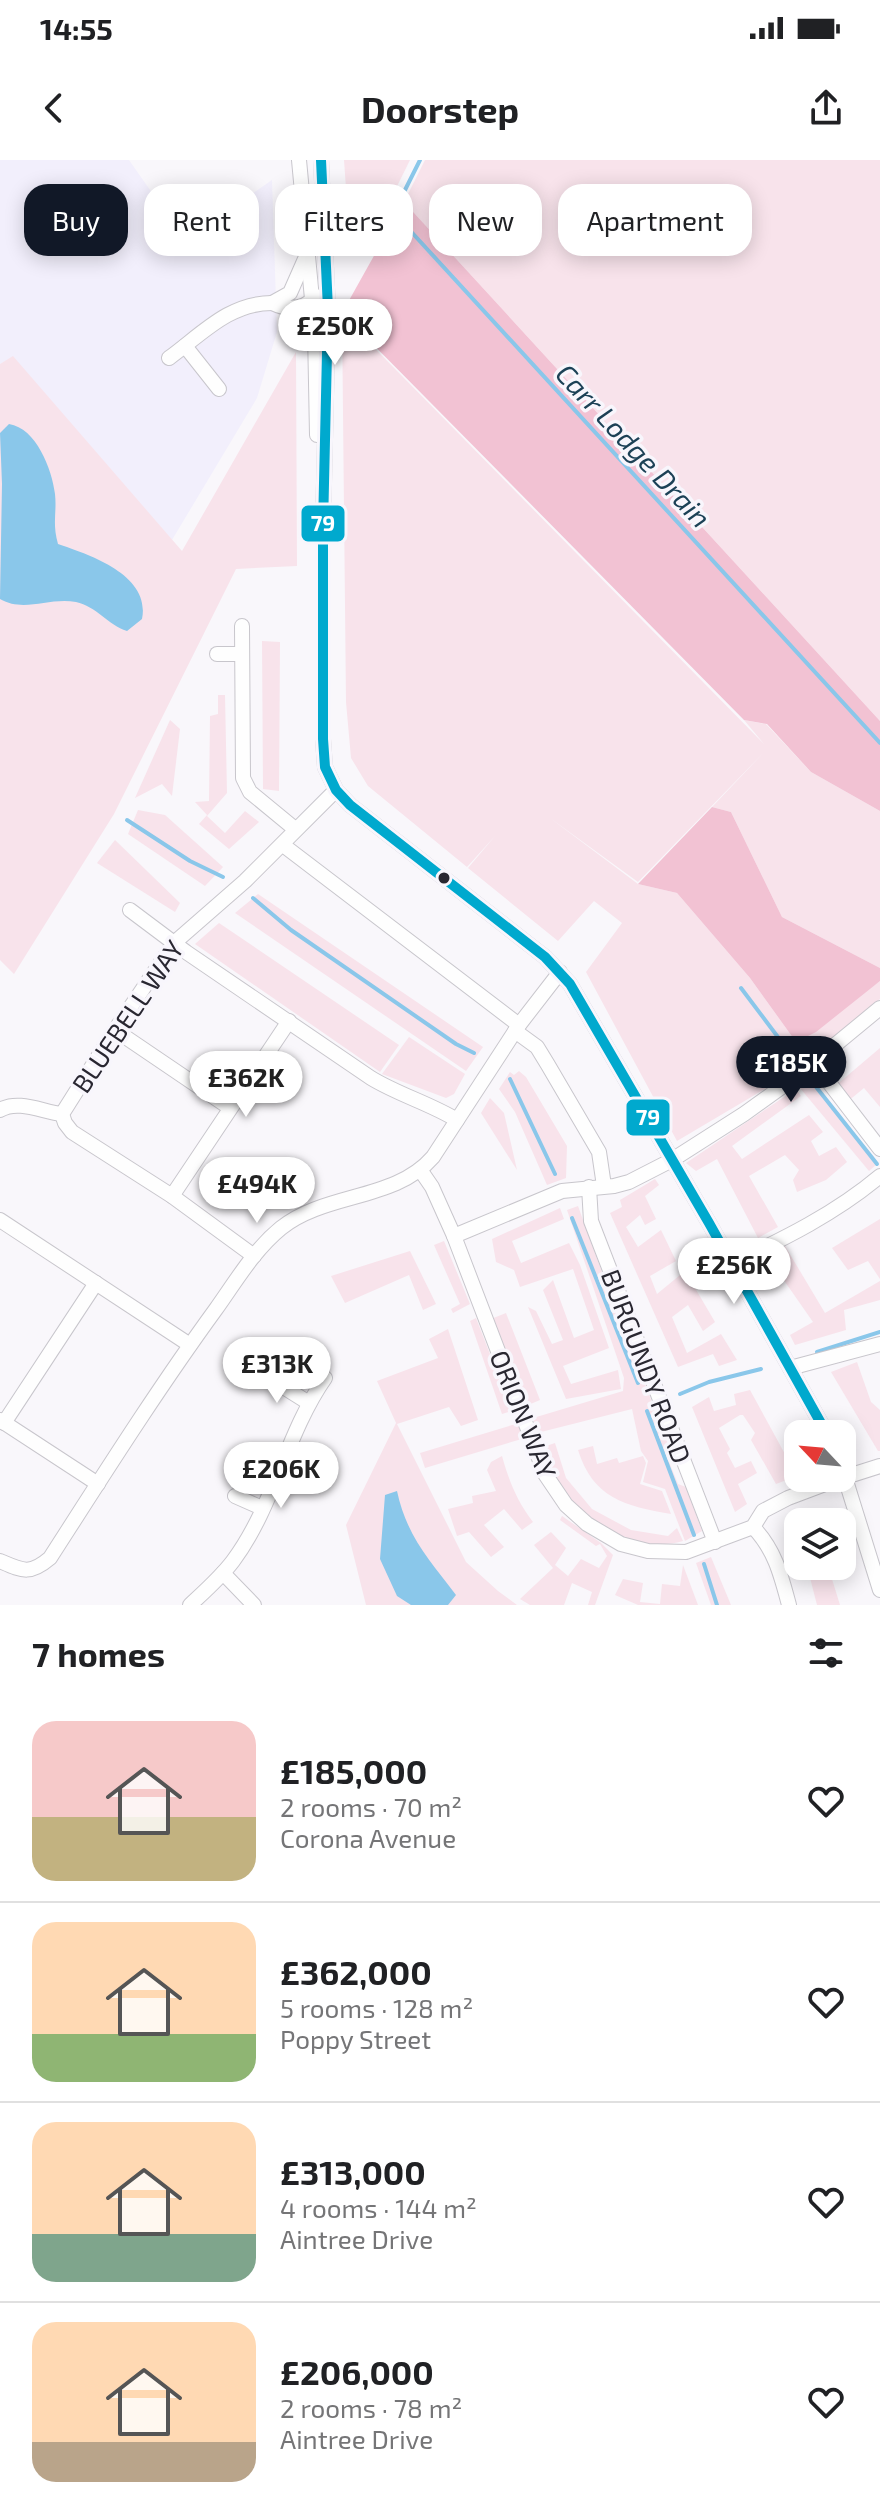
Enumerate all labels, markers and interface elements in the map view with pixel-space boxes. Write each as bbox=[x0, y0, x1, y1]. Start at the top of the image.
text: 14:55 bbox=[40, 10, 113, 46]
icon: back bbox=[32, 86, 76, 130]
icon: share bbox=[804, 86, 848, 130]
text: Doorstep bbox=[361, 87, 519, 130]
chip: Buy bbox=[24, 184, 128, 256]
chip: Rent bbox=[144, 184, 259, 256]
chip: Filters bbox=[275, 184, 413, 256]
chip: New bbox=[429, 184, 542, 256]
chip: Apartment bbox=[558, 184, 752, 256]
pin: £250K bbox=[279, 299, 391, 367]
text: £250K bbox=[296, 309, 374, 340]
water label: Carr Lodge Drain bbox=[549, 356, 719, 534]
line badge: 79 bbox=[300, 504, 346, 543]
text: 79 bbox=[311, 509, 335, 535]
unlabelled marker bbox=[436, 870, 452, 886]
street label: BLUEBELL WAY bbox=[65, 934, 189, 1098]
pin: £185K bbox=[735, 1036, 847, 1104]
text: £185K bbox=[754, 1046, 828, 1077]
pin: £362K bbox=[190, 1051, 302, 1119]
text: £362K bbox=[208, 1061, 284, 1092]
line badge: 79 bbox=[625, 1098, 671, 1137]
text: 79 bbox=[636, 1103, 660, 1129]
pin: £494K bbox=[201, 1157, 313, 1225]
text: £494K bbox=[217, 1167, 297, 1198]
pin: £256K bbox=[678, 1238, 790, 1306]
text: £256K bbox=[696, 1248, 772, 1279]
street label: BURGUNDY ROAD bbox=[596, 1265, 698, 1467]
pin: £313K bbox=[221, 1337, 333, 1405]
street label: ORION WAY bbox=[484, 1346, 564, 1483]
text: £313K bbox=[241, 1347, 313, 1378]
north arrow bbox=[784, 1420, 856, 1492]
map controls bbox=[784, 1420, 856, 1580]
pin: £206K bbox=[225, 1442, 337, 1510]
text: £206K bbox=[242, 1452, 320, 1483]
button: layers bbox=[784, 1508, 856, 1580]
icon: filters bbox=[804, 1631, 848, 1675]
text: 7 homes bbox=[32, 1633, 165, 1674]
text: £185,000 bbox=[280, 1750, 427, 1791]
icon: home bbox=[96, 1753, 192, 1849]
icon: heart bbox=[804, 1779, 848, 1823]
text: 2 rooms · 70 m² bbox=[280, 1791, 462, 1822]
text: Corona Avenue bbox=[280, 1822, 456, 1853]
text: £362,000 bbox=[280, 1951, 432, 1992]
icon: home bbox=[96, 1954, 192, 2050]
icon: heart bbox=[804, 1980, 848, 2024]
text: 5 rooms · 128 m² bbox=[280, 1992, 473, 2023]
text: Poppy Street bbox=[280, 2023, 431, 2054]
text: £313,000 bbox=[280, 2151, 426, 2192]
icon: home bbox=[96, 2154, 192, 2250]
icon: heart bbox=[804, 2180, 848, 2224]
text: 4 rooms · 144 m² bbox=[280, 2192, 477, 2223]
text: Aintree Drive bbox=[280, 2223, 433, 2254]
text: £206,000 bbox=[280, 2351, 434, 2392]
icon: home bbox=[96, 2354, 192, 2450]
icon: heart bbox=[804, 2380, 848, 2424]
text: 2 rooms · 78 m² bbox=[280, 2392, 462, 2423]
text: Aintree Drive bbox=[280, 2423, 433, 2454]

